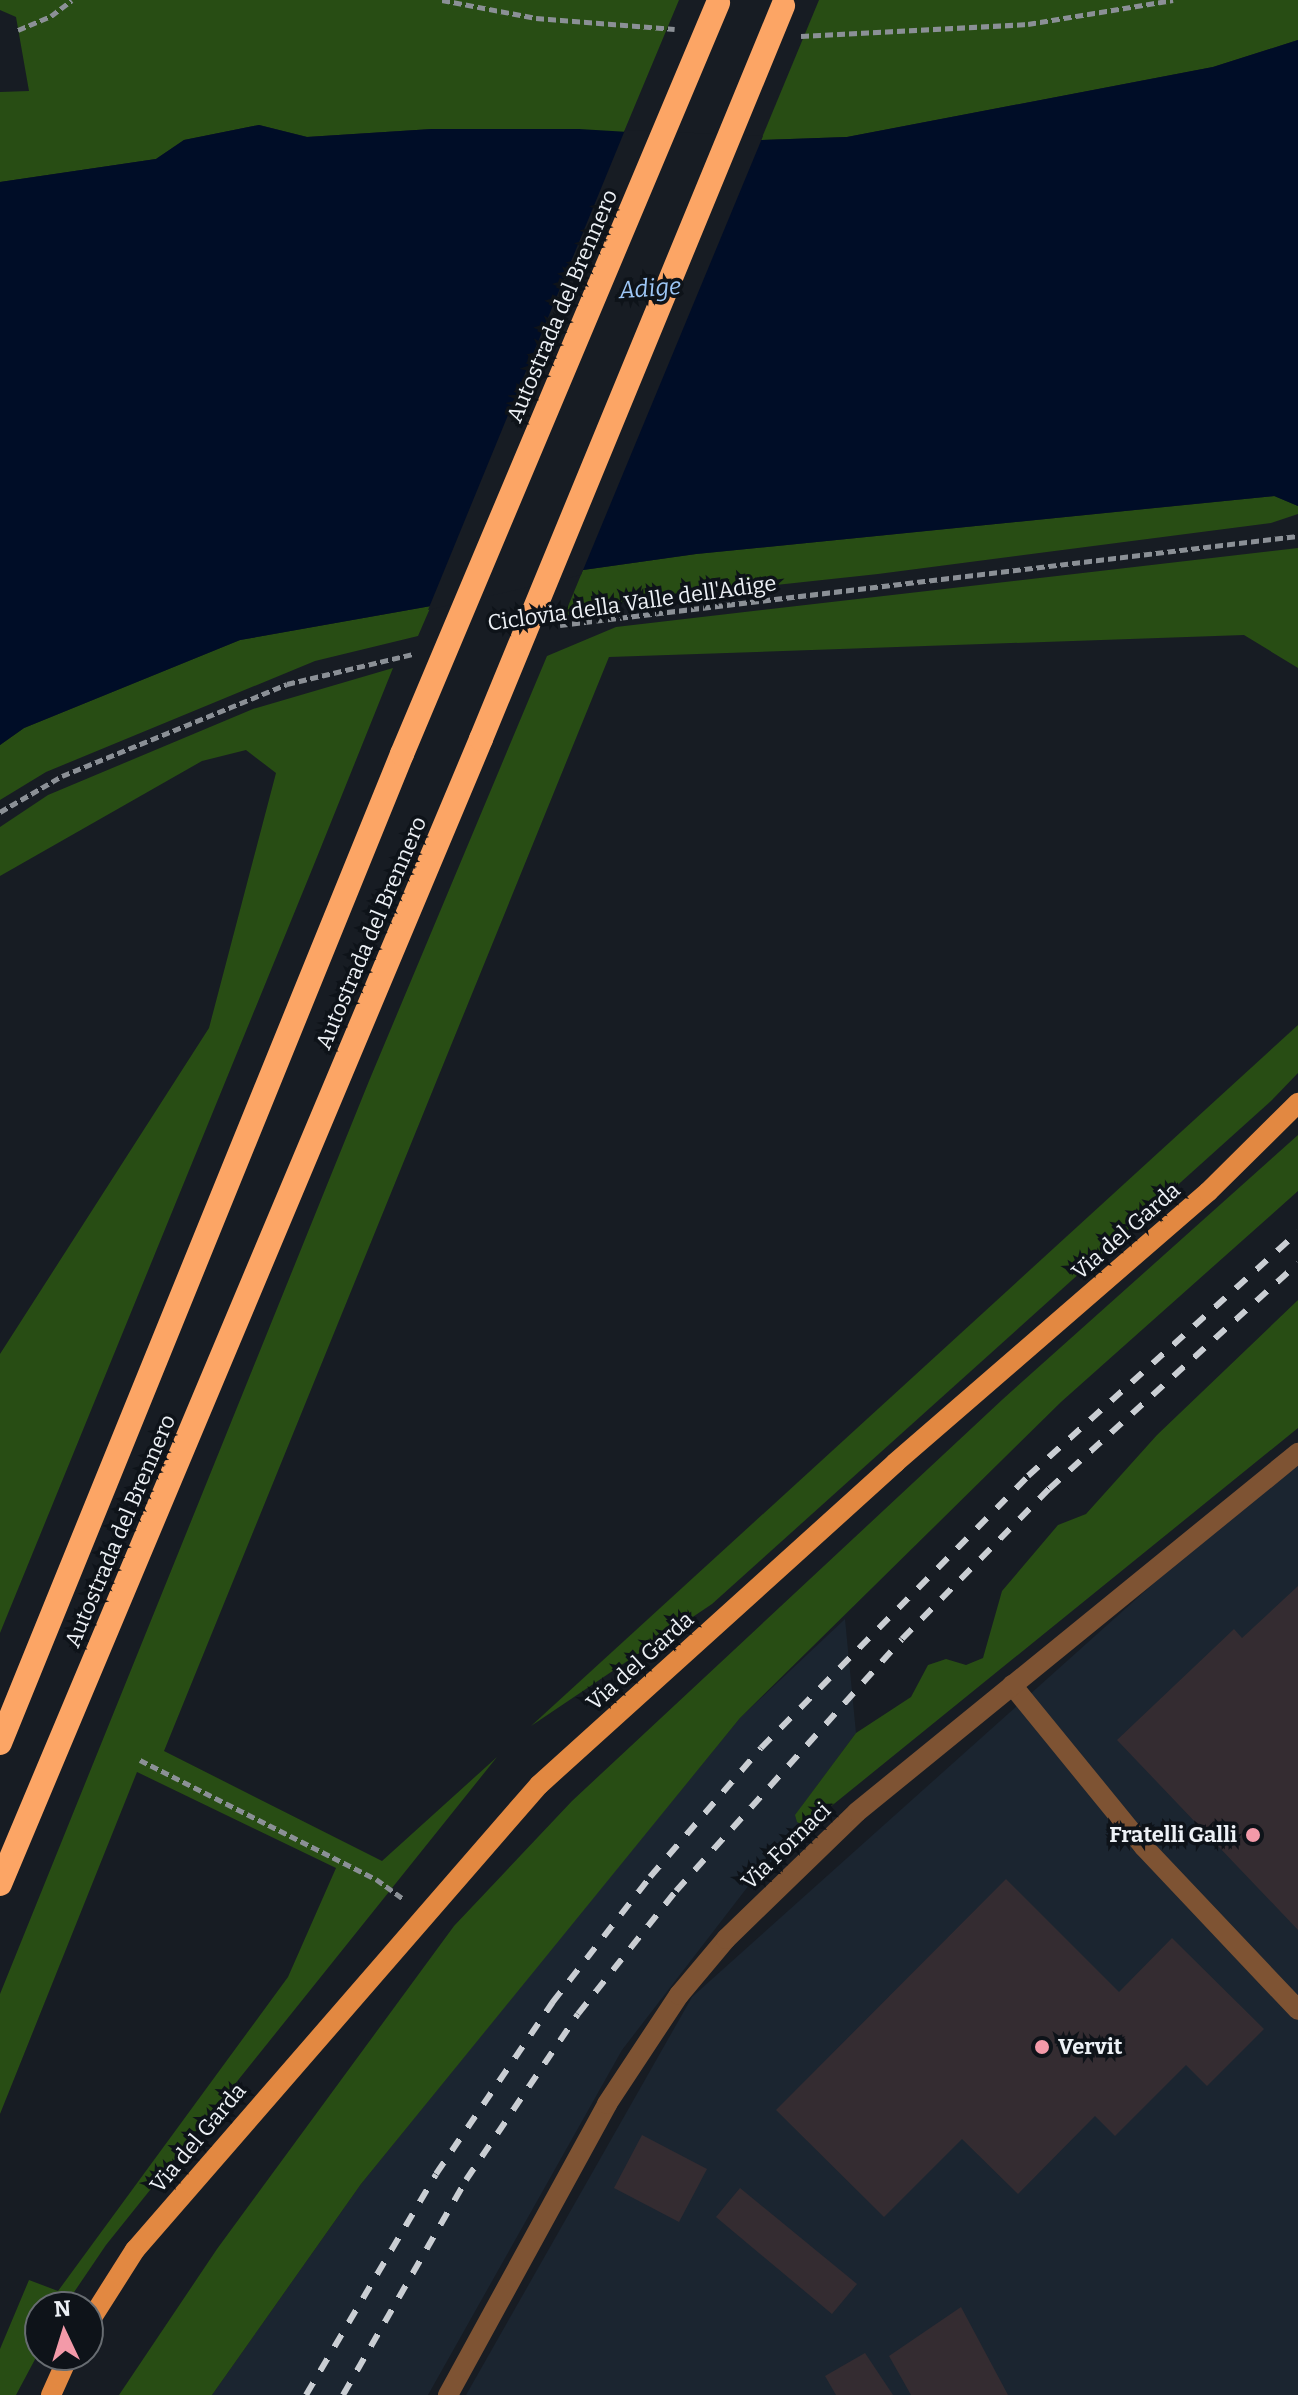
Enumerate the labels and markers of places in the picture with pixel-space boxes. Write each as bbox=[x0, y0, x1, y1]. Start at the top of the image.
place label: Fratelli Galli bbox=[1109, 1822, 1237, 1848]
marker: Fratelli Galli bbox=[1244, 1826, 1262, 1844]
place label: Vervit bbox=[1058, 2034, 1122, 2060]
marker: Vervit bbox=[1033, 2038, 1051, 2056]

